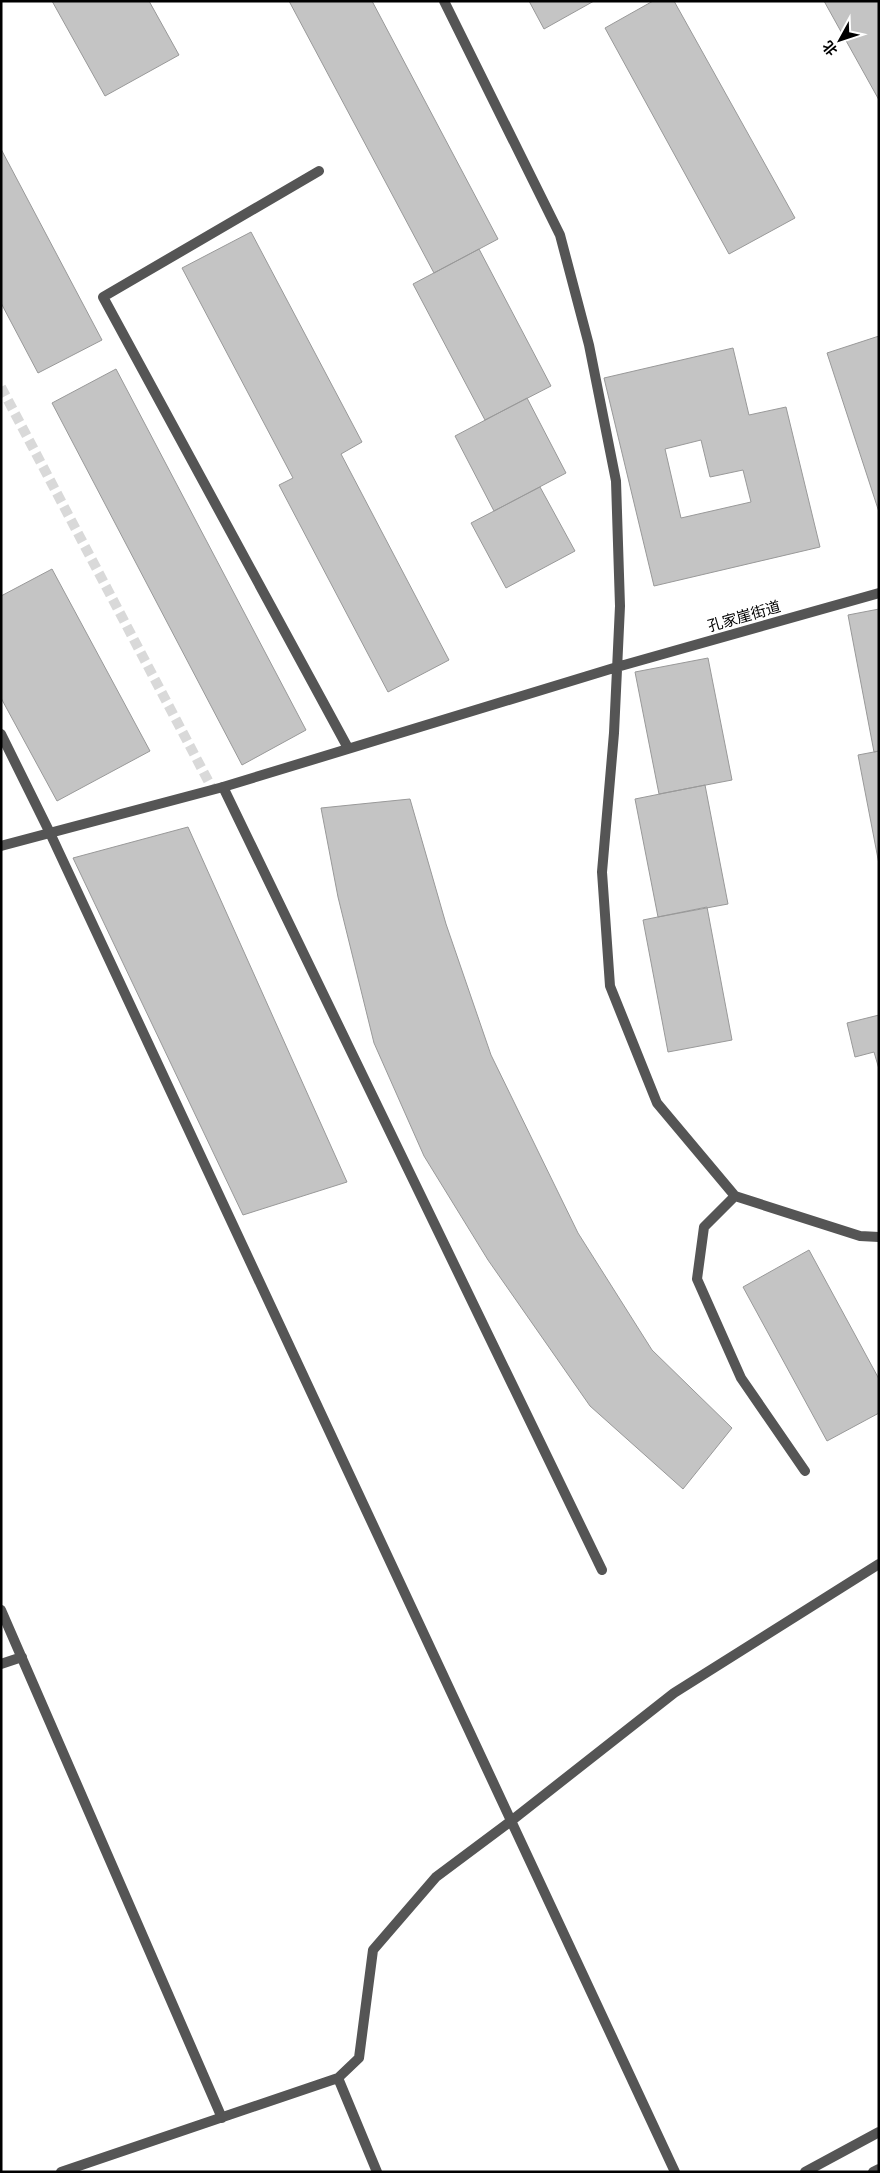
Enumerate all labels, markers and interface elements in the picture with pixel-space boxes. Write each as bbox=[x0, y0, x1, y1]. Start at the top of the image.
north arrow bbox=[815, 15, 865, 65]
text: 北 bbox=[817, 37, 842, 61]
street label: 孔家崖街道 bbox=[705, 595, 783, 637]

